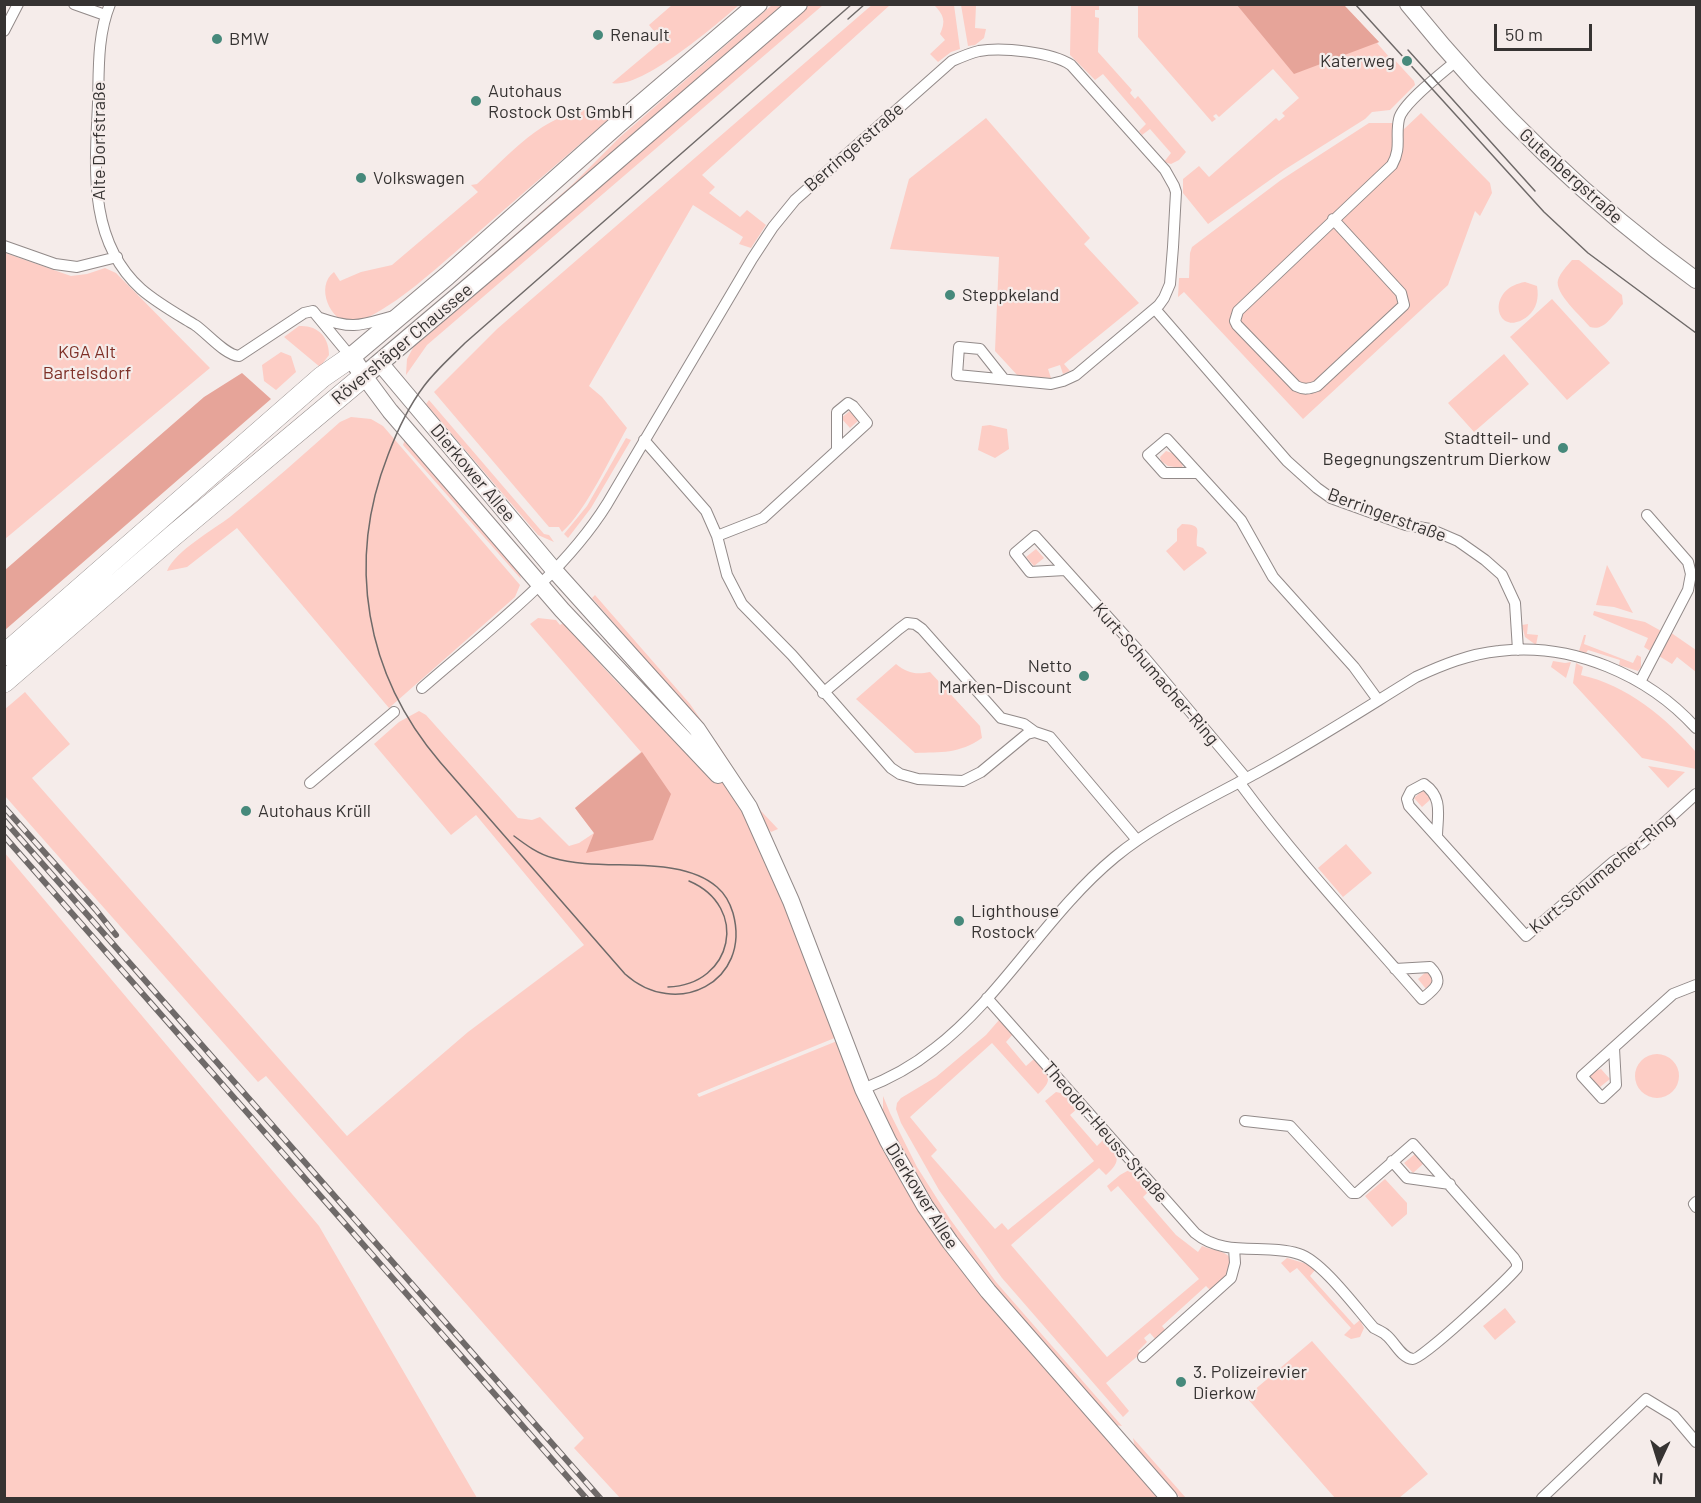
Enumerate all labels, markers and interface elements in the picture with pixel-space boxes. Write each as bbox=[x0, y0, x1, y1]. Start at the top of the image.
scale bar bbox=[1497, 12, 1594, 50]
text: 50 m bbox=[1505, 23, 1543, 45]
place label: Renault bbox=[610, 24, 670, 46]
place label: BMW bbox=[229, 28, 269, 50]
marker: Renault bbox=[591, 28, 605, 42]
marker: BMW bbox=[210, 32, 224, 46]
place label: Katerweg bbox=[1320, 50, 1395, 72]
marker: Katerweg bbox=[1400, 54, 1414, 68]
place label: Autohaus Rostock Ost GmbH bbox=[488, 80, 633, 122]
street label: Alte Dorfstraße bbox=[88, 82, 110, 200]
marker: Autohaus Rostock Ost GmbH bbox=[469, 94, 483, 108]
street label: Berringerstraße bbox=[800, 98, 908, 196]
street label: Gutenbergstraße bbox=[1515, 124, 1627, 228]
place label: Volkswagen bbox=[373, 167, 465, 189]
marker: Volkswagen bbox=[354, 171, 368, 185]
street label: Rövershäger Chaussee bbox=[327, 279, 477, 409]
place label: Steppkeland bbox=[962, 284, 1059, 306]
marker: Steppkeland bbox=[943, 288, 957, 302]
park label: KGA Alt Bartelsdorf bbox=[43, 341, 131, 384]
street label: Dierkower Allee bbox=[426, 420, 520, 526]
place label: Stadtteil- und Begegnungszentrum Dierkow bbox=[1323, 427, 1551, 470]
marker: Stadtteil- und Begegnungszentrum Dierkow bbox=[1556, 441, 1570, 455]
street label: Berringerstraße bbox=[1325, 484, 1449, 546]
street label: Kurt-Schumacher-Ring bbox=[1088, 599, 1224, 749]
place label: Netto Marken-Discount bbox=[939, 655, 1072, 698]
marker: Netto Marken-Discount bbox=[1077, 669, 1091, 683]
place label: Autohaus Krüll bbox=[258, 800, 371, 822]
marker: Autohaus Krüll bbox=[239, 804, 253, 818]
street label: Kurt-Schumacher-Ring bbox=[1525, 808, 1679, 938]
place label: Lighthouse Rostock bbox=[971, 900, 1059, 942]
marker: Lighthouse Rostock bbox=[952, 914, 966, 928]
street label: Theodor-Heuss-Straße bbox=[1038, 1057, 1172, 1207]
street label: Dierkower Allee bbox=[881, 1139, 963, 1253]
place label: 3. Polizeirevier Dierkow bbox=[1193, 1361, 1307, 1404]
marker: 3. Polizeirevier Dierkow bbox=[1174, 1375, 1188, 1389]
north arrow bbox=[1629, 1431, 1689, 1491]
text: N bbox=[1652, 1470, 1664, 1489]

